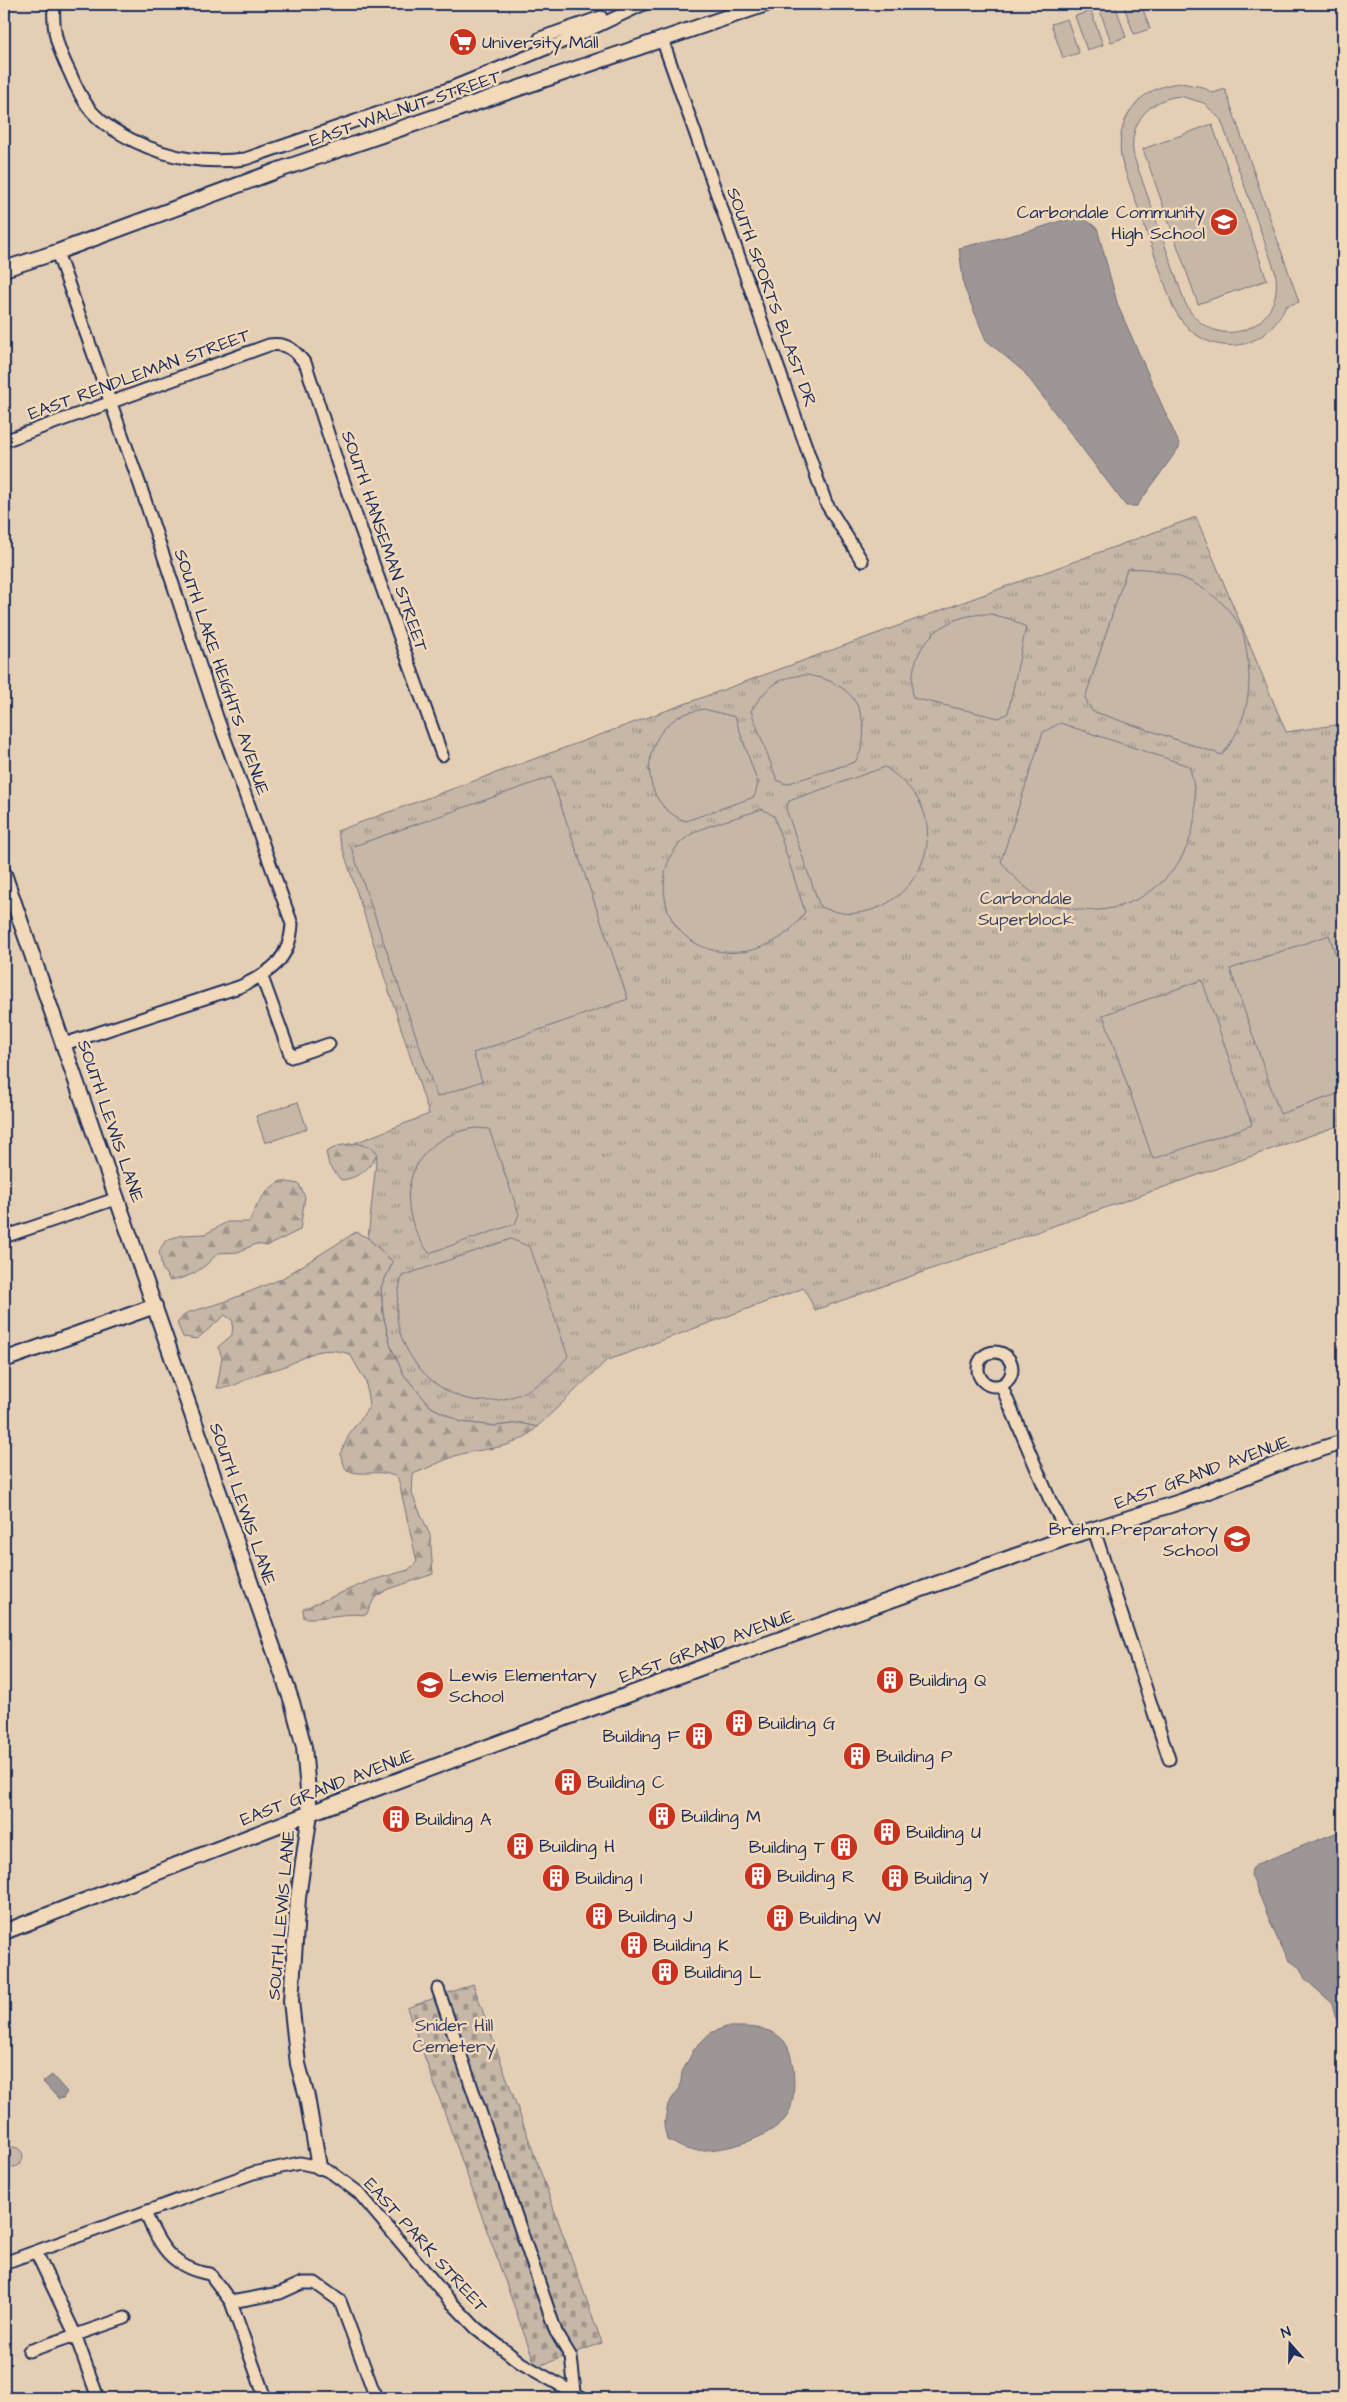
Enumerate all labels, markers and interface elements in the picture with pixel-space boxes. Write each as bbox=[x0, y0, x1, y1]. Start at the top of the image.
supermarket icon: University Mall bbox=[448, 27, 478, 57]
place label: University Mall bbox=[482, 30, 599, 56]
street label: EAST WALNUT STREET bbox=[306, 64, 505, 153]
street label: SOUTH SPORTS BLAST DR bbox=[720, 184, 823, 411]
place label: Carbondale Community High School bbox=[1017, 200, 1205, 247]
school or university icon: Carbondale Community High School bbox=[1209, 207, 1239, 237]
street label: EAST RENDLEMAN STREET bbox=[25, 322, 254, 426]
street label: SOUTH HANSEMAN STREET bbox=[335, 427, 434, 656]
street label: SOUTH LAKE HEIGHTS AVENUE bbox=[168, 546, 276, 799]
park label: Carbondale Superblock bbox=[978, 886, 1074, 932]
street label: SOUTH LEWIS LANE bbox=[71, 1036, 150, 1206]
street label: SOUTH LEWIS LANE bbox=[203, 1419, 282, 1589]
street label: EAST GRAND AVENUE bbox=[1111, 1429, 1294, 1516]
place label: Brehm Preparatory School bbox=[1049, 1517, 1218, 1563]
school or university icon: Brehm Preparatory School bbox=[1222, 1524, 1252, 1554]
street label: EAST GRAND AVENUE bbox=[616, 1603, 799, 1690]
place label: Lewis Elementary School bbox=[449, 1663, 597, 1709]
building icon: Building Q bbox=[875, 1665, 905, 1695]
place label: Building Q bbox=[909, 1668, 987, 1694]
school or university icon: Lewis Elementary School bbox=[415, 1670, 445, 1700]
building icon: Building G bbox=[724, 1708, 754, 1738]
place label: Building G bbox=[758, 1711, 836, 1737]
building icon: Building F bbox=[684, 1721, 714, 1751]
place label: Building F bbox=[603, 1724, 681, 1750]
building icon: Building P bbox=[842, 1741, 872, 1771]
street label: EAST GRAND AVENUE bbox=[236, 1743, 418, 1832]
place label: Building P bbox=[876, 1744, 953, 1770]
building icon: Building C bbox=[553, 1767, 583, 1797]
place label: Building C bbox=[587, 1770, 665, 1796]
building icon: Building M bbox=[647, 1801, 677, 1831]
building icon: Building A bbox=[381, 1804, 411, 1834]
place label: Building M bbox=[681, 1804, 761, 1830]
place label: Building A bbox=[415, 1807, 492, 1833]
building icon: Building U bbox=[872, 1817, 902, 1847]
place label: Building U bbox=[906, 1820, 981, 1846]
street label: SOUTH LEWIS LANE bbox=[262, 1829, 301, 2001]
building icon: Building H bbox=[505, 1831, 535, 1861]
building icon: Building T bbox=[829, 1832, 859, 1862]
place label: Building H bbox=[539, 1834, 615, 1860]
place label: Building T bbox=[749, 1835, 826, 1861]
building icon: Building R bbox=[743, 1861, 773, 1891]
building icon: Building I bbox=[541, 1863, 571, 1893]
building icon: Building Y bbox=[880, 1863, 910, 1893]
place label: Building R bbox=[777, 1864, 855, 1890]
place label: Building I bbox=[575, 1866, 643, 1892]
place label: Building Y bbox=[914, 1866, 989, 1892]
building icon: Building J bbox=[584, 1901, 614, 1931]
building icon: Building W bbox=[765, 1903, 795, 1933]
place label: Building J bbox=[618, 1904, 693, 1930]
place label: Building W bbox=[799, 1906, 881, 1932]
building icon: Building K bbox=[619, 1930, 649, 1960]
place label: Building K bbox=[653, 1933, 729, 1959]
building icon: Building L bbox=[650, 1957, 680, 1987]
place label: Building L bbox=[684, 1960, 762, 1986]
park label: Snider Hill Cemetery bbox=[412, 2013, 496, 2060]
street label: EAST PARK STREET bbox=[358, 2172, 494, 2319]
north arrow bbox=[1264, 2320, 1314, 2370]
text: N bbox=[1278, 2322, 1294, 2344]

